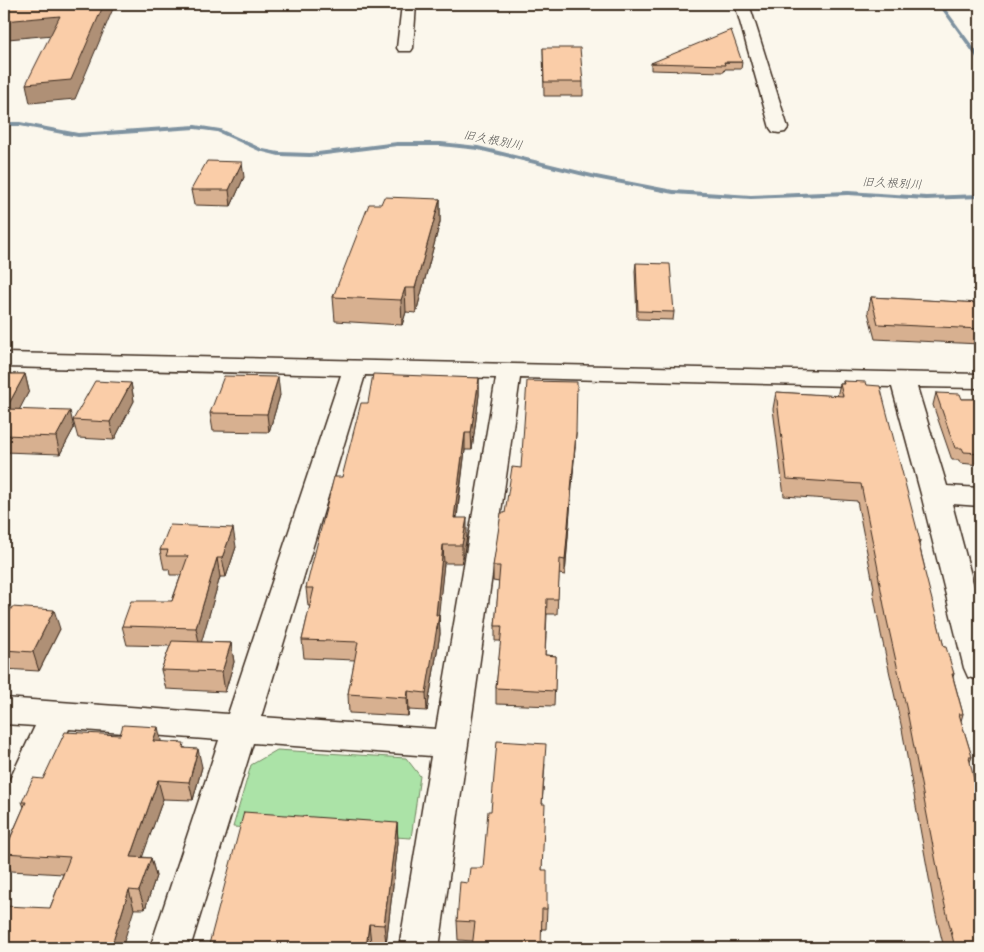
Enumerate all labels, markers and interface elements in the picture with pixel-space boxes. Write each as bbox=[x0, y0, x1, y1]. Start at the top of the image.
water label: 旧久根別川 bbox=[462, 127, 524, 154]
water label: 旧久根別川 bbox=[862, 174, 922, 193]

